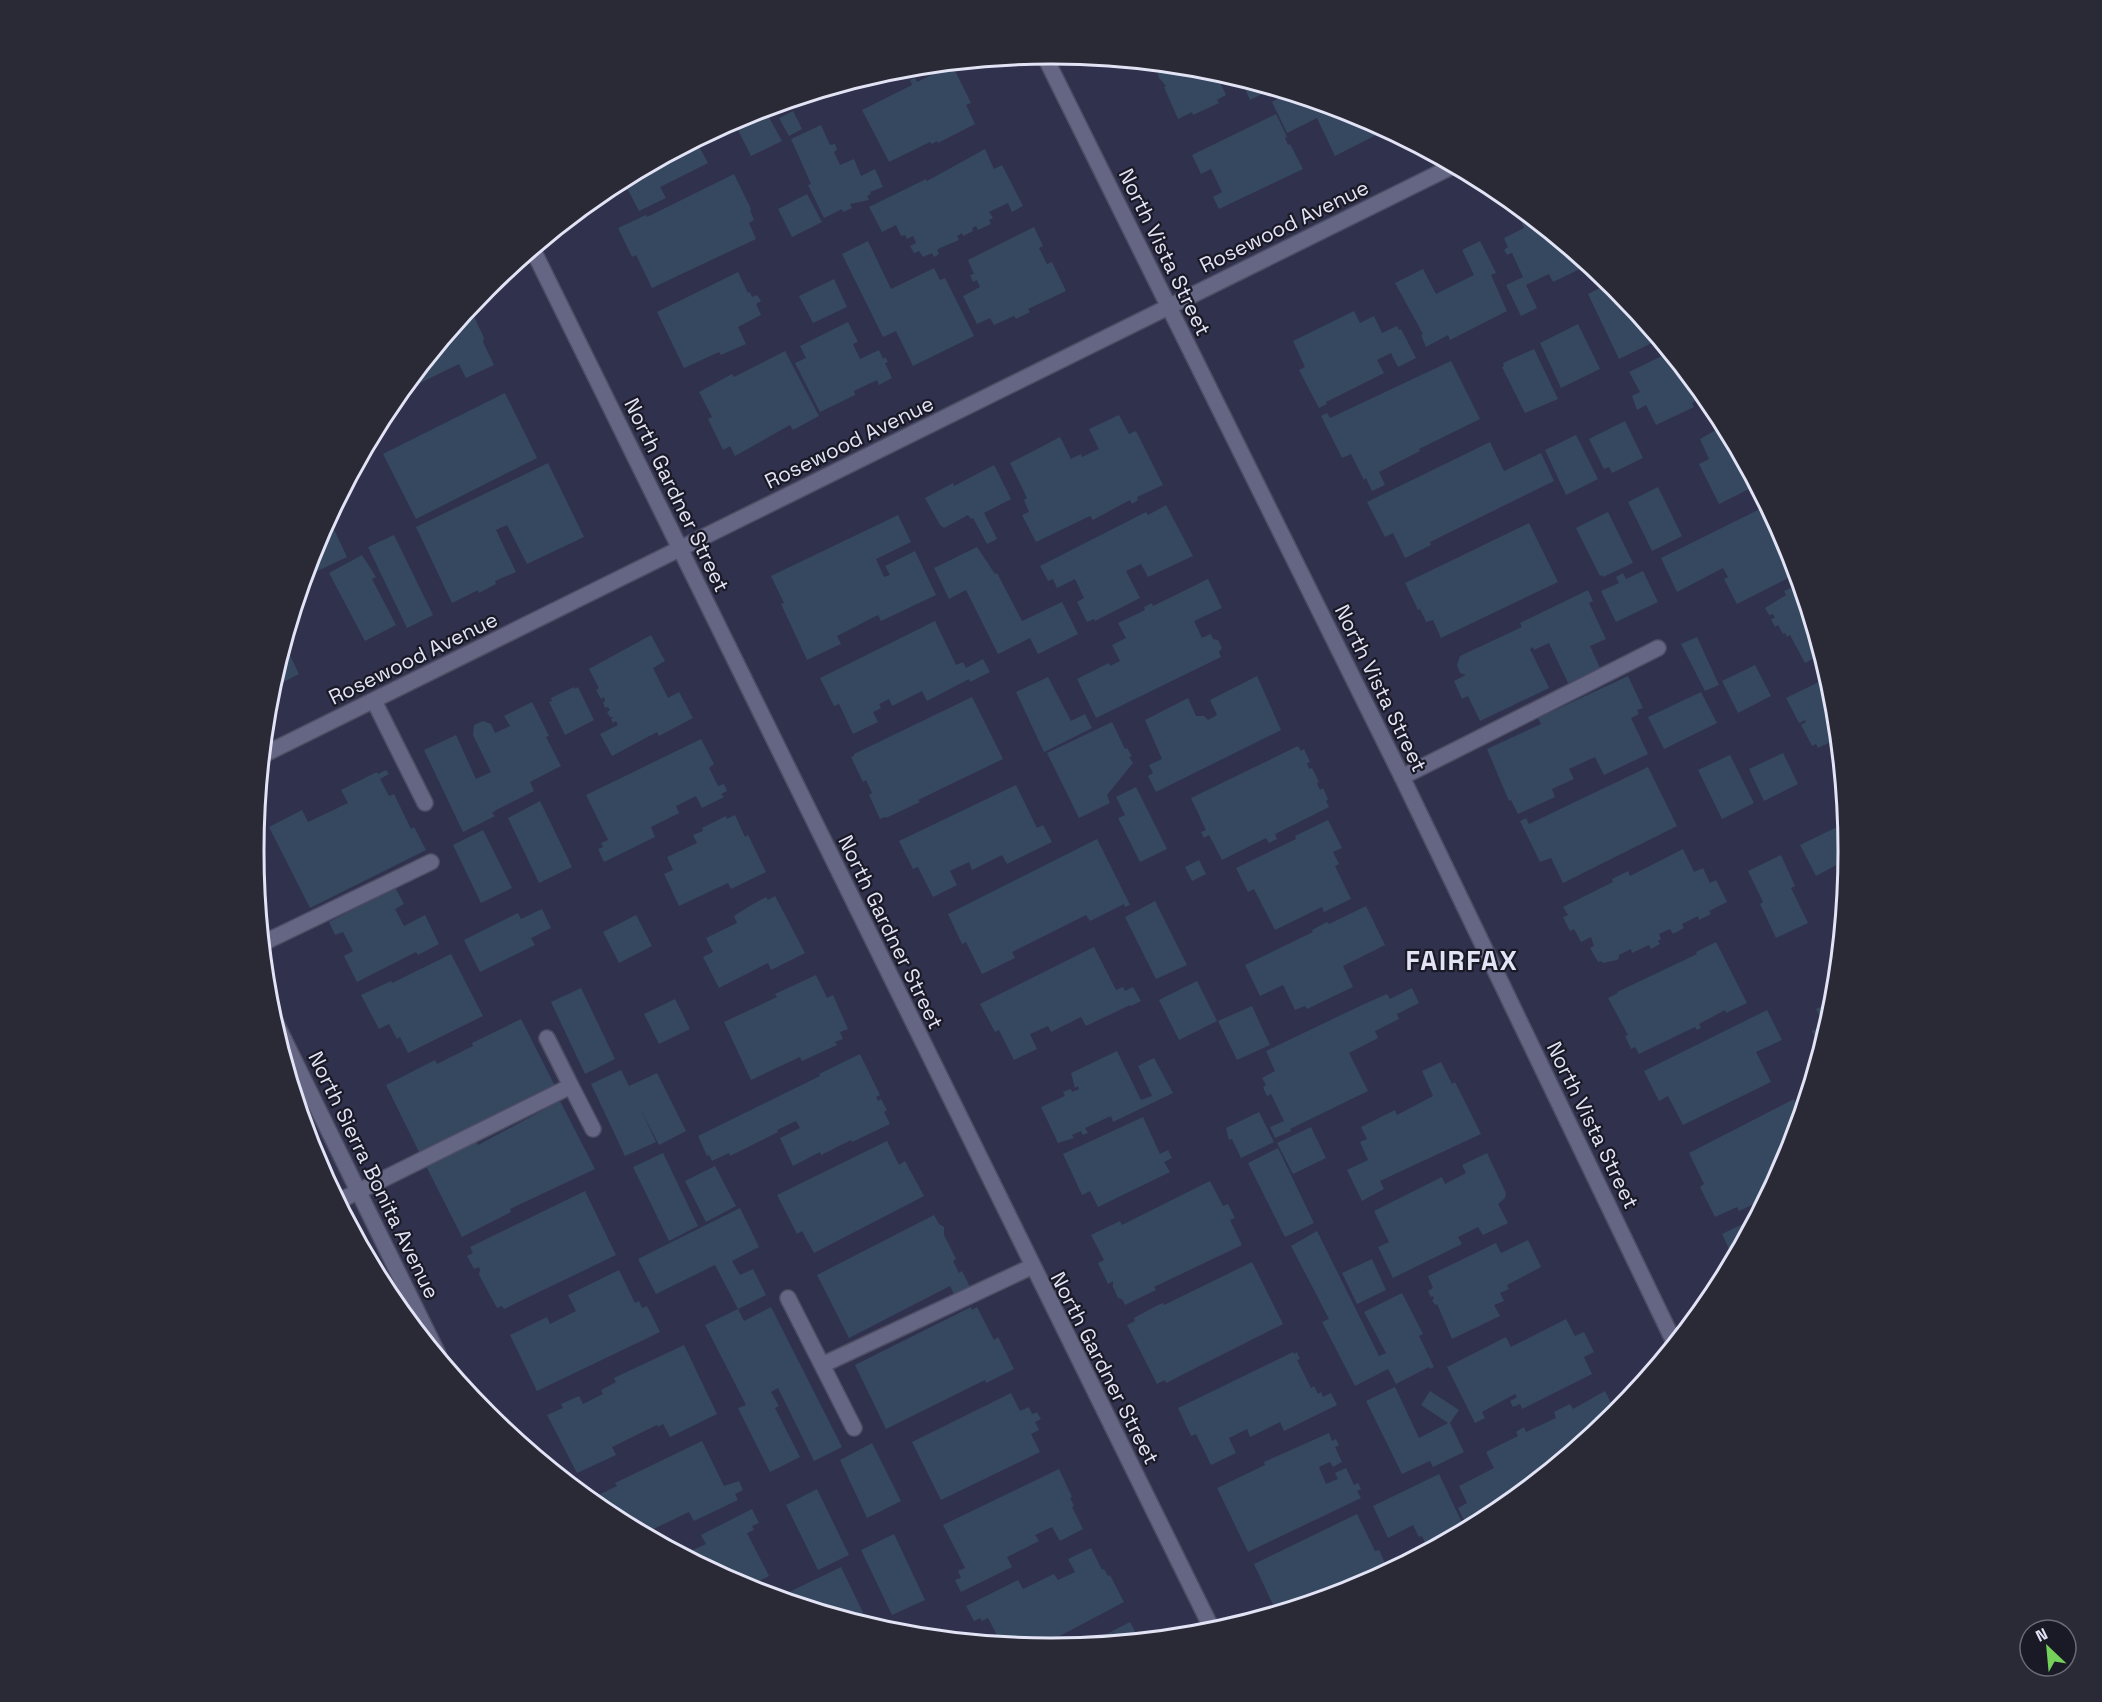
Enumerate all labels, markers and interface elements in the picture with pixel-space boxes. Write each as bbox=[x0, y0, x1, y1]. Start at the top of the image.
street label: North Vista Street bbox=[1113, 164, 1217, 340]
street label: Rosewood Avenue bbox=[1195, 173, 1373, 279]
street label: Rosewood Avenue bbox=[760, 389, 938, 495]
street label: North Gardner Street bbox=[618, 394, 736, 596]
street label: North Vista Street bbox=[1329, 600, 1433, 776]
street label: Rosewood Avenue bbox=[324, 605, 502, 711]
street label: North Gardner Street bbox=[832, 831, 950, 1033]
district label: FAIRFAX bbox=[1406, 943, 1518, 978]
street label: North Vista Street bbox=[1541, 1037, 1645, 1213]
street label: North Sierra Bonita Avenue bbox=[302, 1047, 446, 1303]
street label: North Gardner Street bbox=[1045, 1267, 1165, 1469]
north arrow bbox=[2018, 1618, 2078, 1678]
text: N bbox=[2032, 1623, 2051, 1647]

